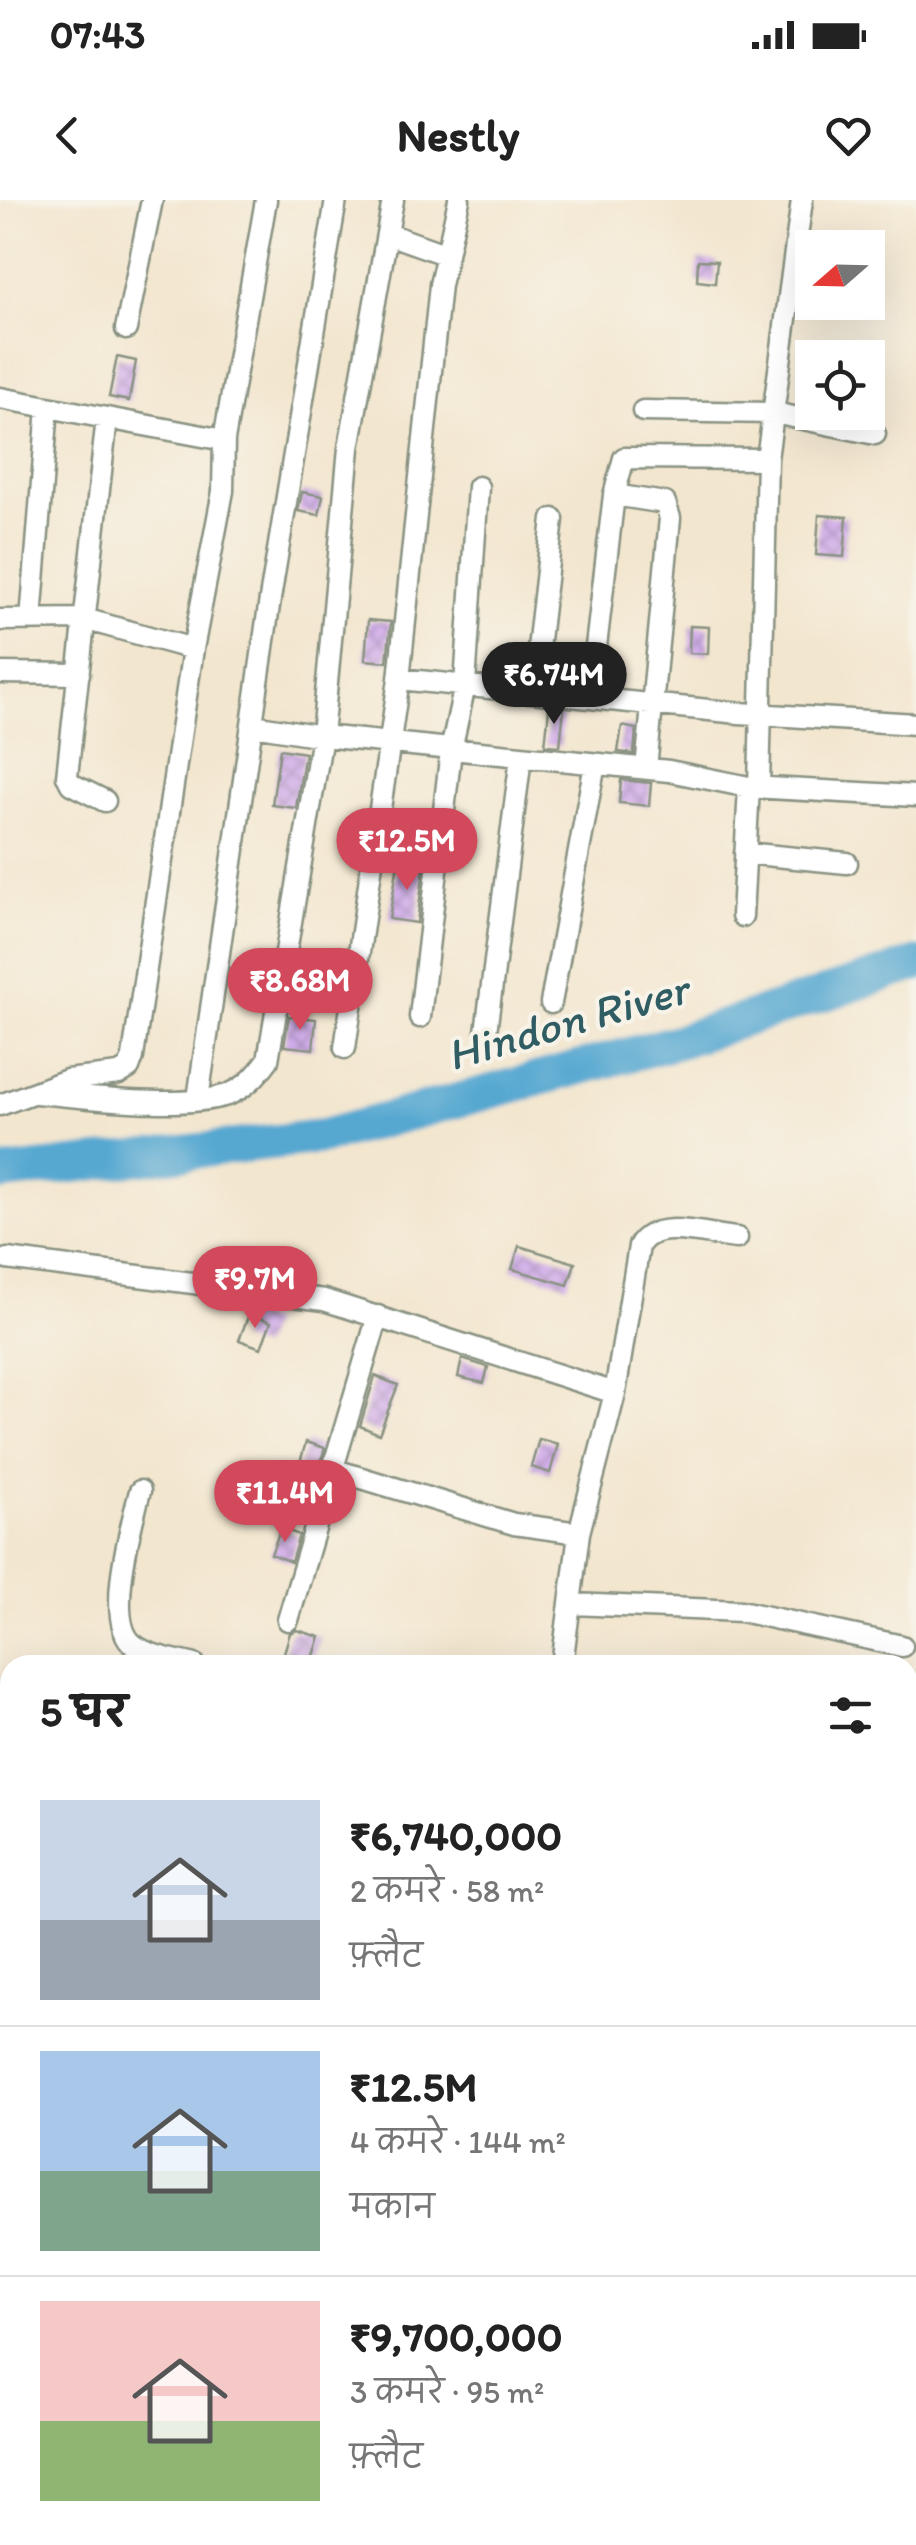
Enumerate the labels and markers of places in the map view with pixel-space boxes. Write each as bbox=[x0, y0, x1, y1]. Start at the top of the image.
pin: ₹6.74M bbox=[473, 642, 635, 727]
pin: ₹12.5M bbox=[326, 808, 488, 893]
pin: ₹8.68M bbox=[219, 948, 381, 1033]
pin: ₹9.7M bbox=[185, 1246, 325, 1331]
pin: ₹11.4M bbox=[204, 1460, 366, 1545]

